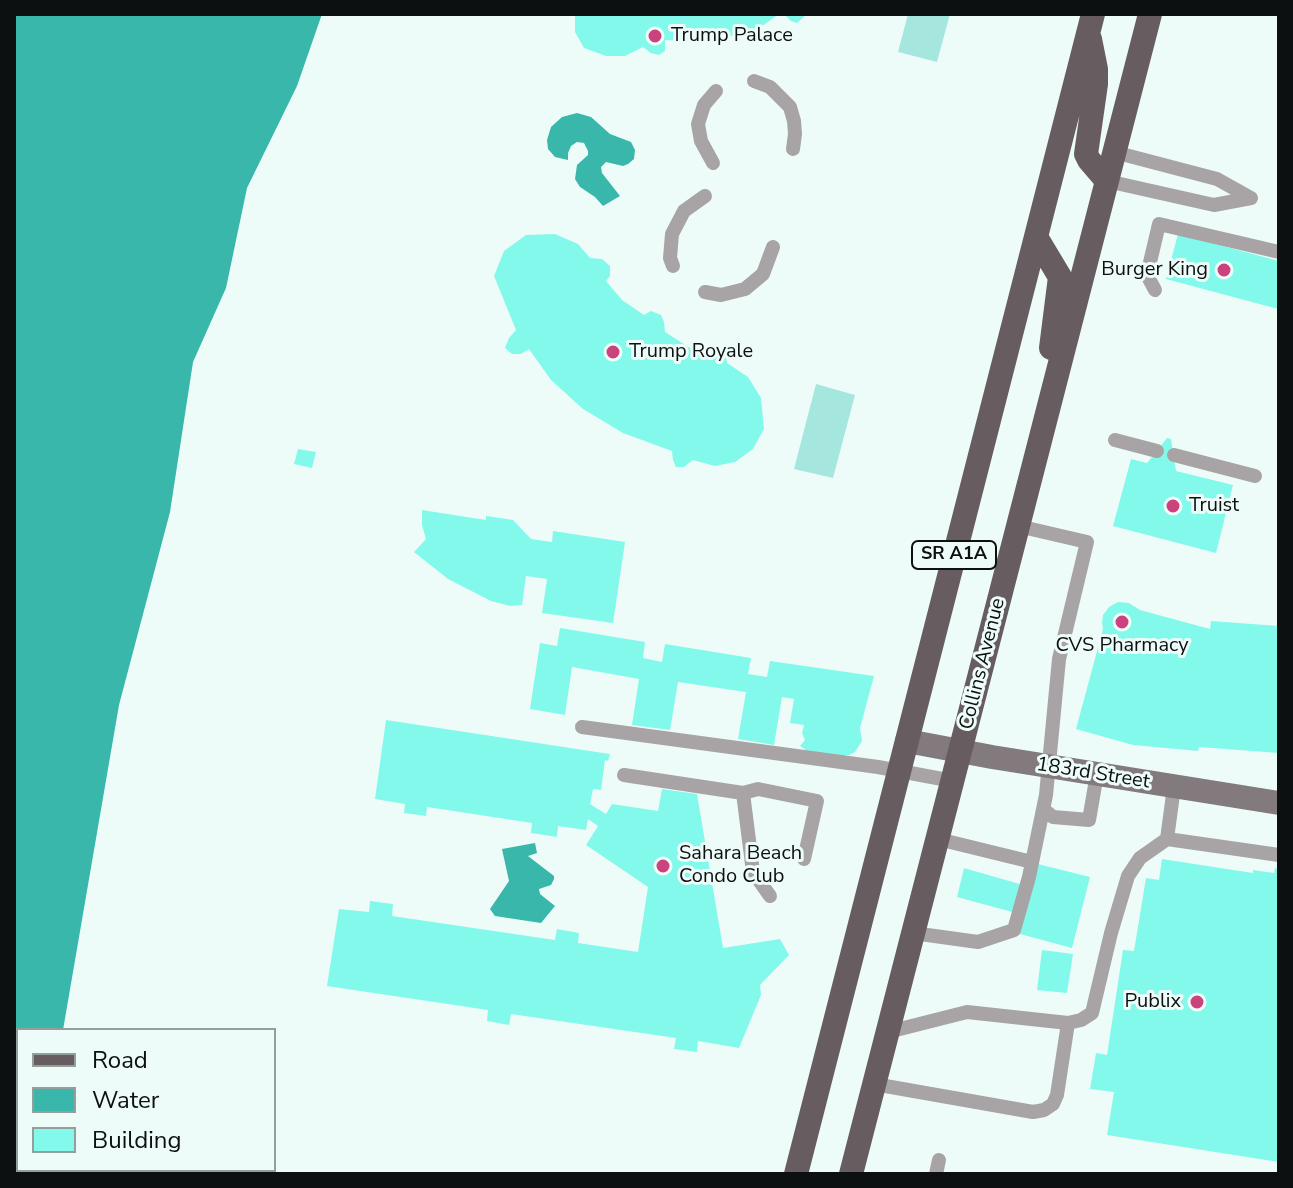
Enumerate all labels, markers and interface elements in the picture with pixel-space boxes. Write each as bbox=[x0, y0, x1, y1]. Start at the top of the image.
place label: Trump Palace bbox=[671, 24, 793, 48]
marker: Trump Palace bbox=[646, 27, 664, 45]
place label: Burger King bbox=[1101, 258, 1208, 282]
marker: Burger King bbox=[1215, 261, 1233, 279]
place label: Trump Royale bbox=[629, 340, 753, 364]
marker: Trump Royale bbox=[604, 343, 622, 361]
place label: Truist bbox=[1189, 494, 1239, 518]
marker: Truist bbox=[1164, 497, 1182, 515]
road number: SR A1A bbox=[912, 541, 996, 569]
street label: Collins Avenue bbox=[955, 596, 1011, 732]
marker: CVS Pharmacy bbox=[1113, 613, 1131, 631]
place label: CVS Pharmacy bbox=[1055, 634, 1189, 658]
street label: 183rd Street bbox=[1035, 753, 1151, 795]
place label: Sahara Beach Condo Club bbox=[679, 842, 802, 889]
marker: Sahara Beach Condo Club bbox=[654, 857, 672, 875]
place label: Publix bbox=[1125, 990, 1181, 1014]
marker: Publix bbox=[1188, 993, 1206, 1011]
legend bbox=[16, 1028, 276, 1172]
text: Road bbox=[92, 1044, 148, 1076]
text: Water bbox=[92, 1084, 159, 1116]
text: Building bbox=[92, 1124, 182, 1156]

